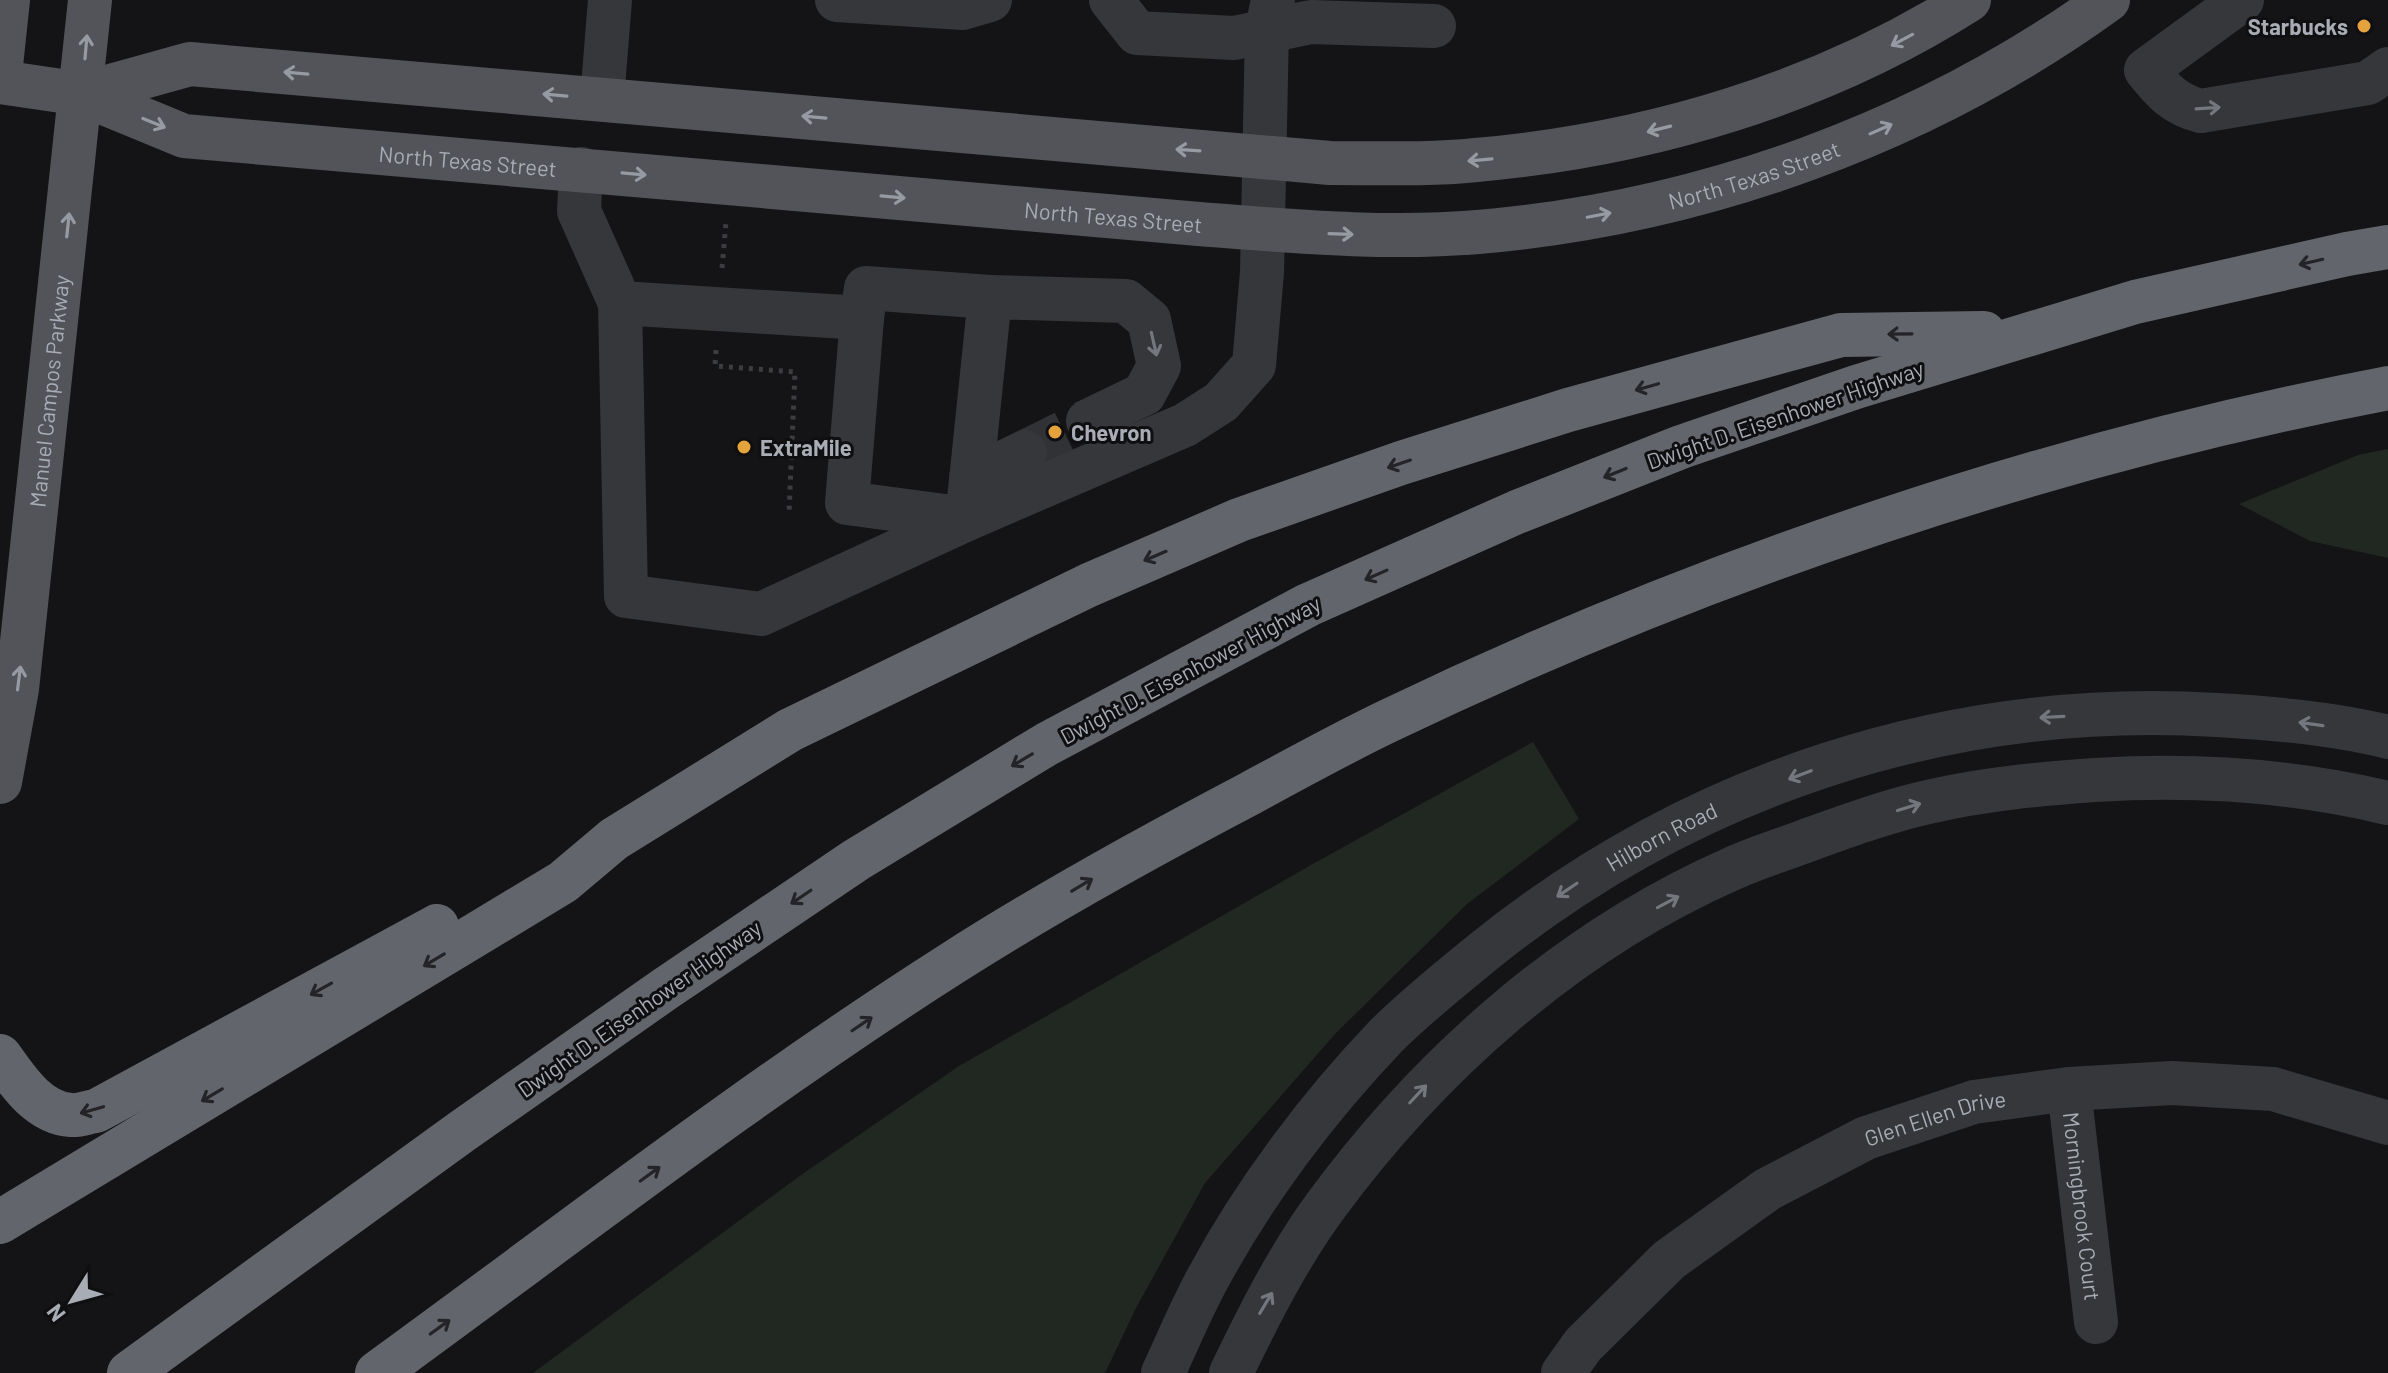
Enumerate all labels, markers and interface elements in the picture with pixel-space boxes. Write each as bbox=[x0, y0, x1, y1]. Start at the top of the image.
place label: Starbucks bbox=[2248, 13, 2348, 39]
marker: Starbucks bbox=[2355, 17, 2373, 35]
one-way arrow bbox=[1891, 32, 1914, 48]
one-way arrow bbox=[79, 34, 94, 61]
one-way arrow bbox=[283, 65, 310, 80]
one-way arrow bbox=[542, 87, 569, 102]
one-way arrow bbox=[2194, 100, 2221, 115]
one-way arrow bbox=[801, 110, 828, 125]
one-way arrow bbox=[141, 117, 166, 132]
one-way arrow bbox=[1869, 120, 1893, 135]
one-way arrow bbox=[1646, 122, 1672, 137]
street label: North Texas Street bbox=[1665, 135, 1844, 214]
street label: North Texas Street bbox=[378, 140, 558, 181]
one-way arrow bbox=[1175, 142, 1202, 157]
one-way arrow bbox=[1467, 152, 1494, 167]
one-way arrow bbox=[620, 167, 647, 182]
one-way arrow bbox=[879, 190, 906, 205]
street label: North Texas Street bbox=[1023, 196, 1203, 237]
one-way arrow bbox=[1586, 207, 1612, 222]
one-way arrow bbox=[60, 212, 75, 239]
one-way arrow bbox=[1327, 226, 1354, 241]
one-way arrow bbox=[2299, 255, 2325, 270]
street label: Manuel Campos Parkway bbox=[23, 274, 74, 509]
one-way arrow bbox=[1887, 326, 1914, 342]
one-way arrow bbox=[1147, 331, 1162, 357]
street label: Dwight D. Eisenhower Highway bbox=[1643, 354, 1927, 474]
one-way arrow bbox=[1635, 381, 1660, 396]
place label: Chevron bbox=[1071, 419, 1152, 445]
marker: Chevron bbox=[1046, 423, 1064, 441]
place label: ExtraMile bbox=[760, 434, 852, 460]
marker: ExtraMile bbox=[735, 438, 753, 456]
one-way arrow bbox=[1386, 458, 1411, 473]
one-way arrow bbox=[1603, 467, 1628, 481]
one-way arrow bbox=[1144, 549, 1168, 564]
one-way arrow bbox=[1364, 568, 1389, 583]
street label: Dwight D. Eisenhower Highway bbox=[1055, 589, 1325, 749]
one-way arrow bbox=[11, 665, 26, 691]
one-way arrow bbox=[2039, 710, 2066, 725]
one-way arrow bbox=[2299, 716, 2324, 731]
one-way arrow bbox=[1011, 752, 1034, 768]
one-way arrow bbox=[1788, 769, 1813, 783]
street label: Hilborn Road bbox=[1601, 796, 1721, 876]
one-way arrow bbox=[1896, 799, 1921, 813]
one-way arrow bbox=[1070, 877, 1093, 893]
one-way arrow bbox=[1557, 882, 1579, 898]
one-way arrow bbox=[790, 889, 813, 905]
one-way arrow bbox=[1655, 893, 1679, 909]
street label: Dwight D. Eisenhower Highway bbox=[512, 914, 766, 1102]
one-way arrow bbox=[423, 952, 446, 968]
one-way arrow bbox=[310, 981, 333, 997]
one-way arrow bbox=[851, 1016, 873, 1032]
one-way arrow bbox=[1409, 1084, 1428, 1104]
street label: Glen Ellen Drive bbox=[1861, 1085, 2008, 1151]
one-way arrow bbox=[201, 1087, 224, 1103]
one-way arrow bbox=[79, 1103, 105, 1118]
street label: Morningbrook Court bbox=[2059, 1110, 2106, 1302]
one-way arrow bbox=[639, 1165, 660, 1182]
north arrow bbox=[32, 1261, 112, 1341]
one-way arrow bbox=[1258, 1292, 1274, 1315]
text: N bbox=[40, 1300, 70, 1327]
one-way arrow bbox=[429, 1319, 450, 1336]

